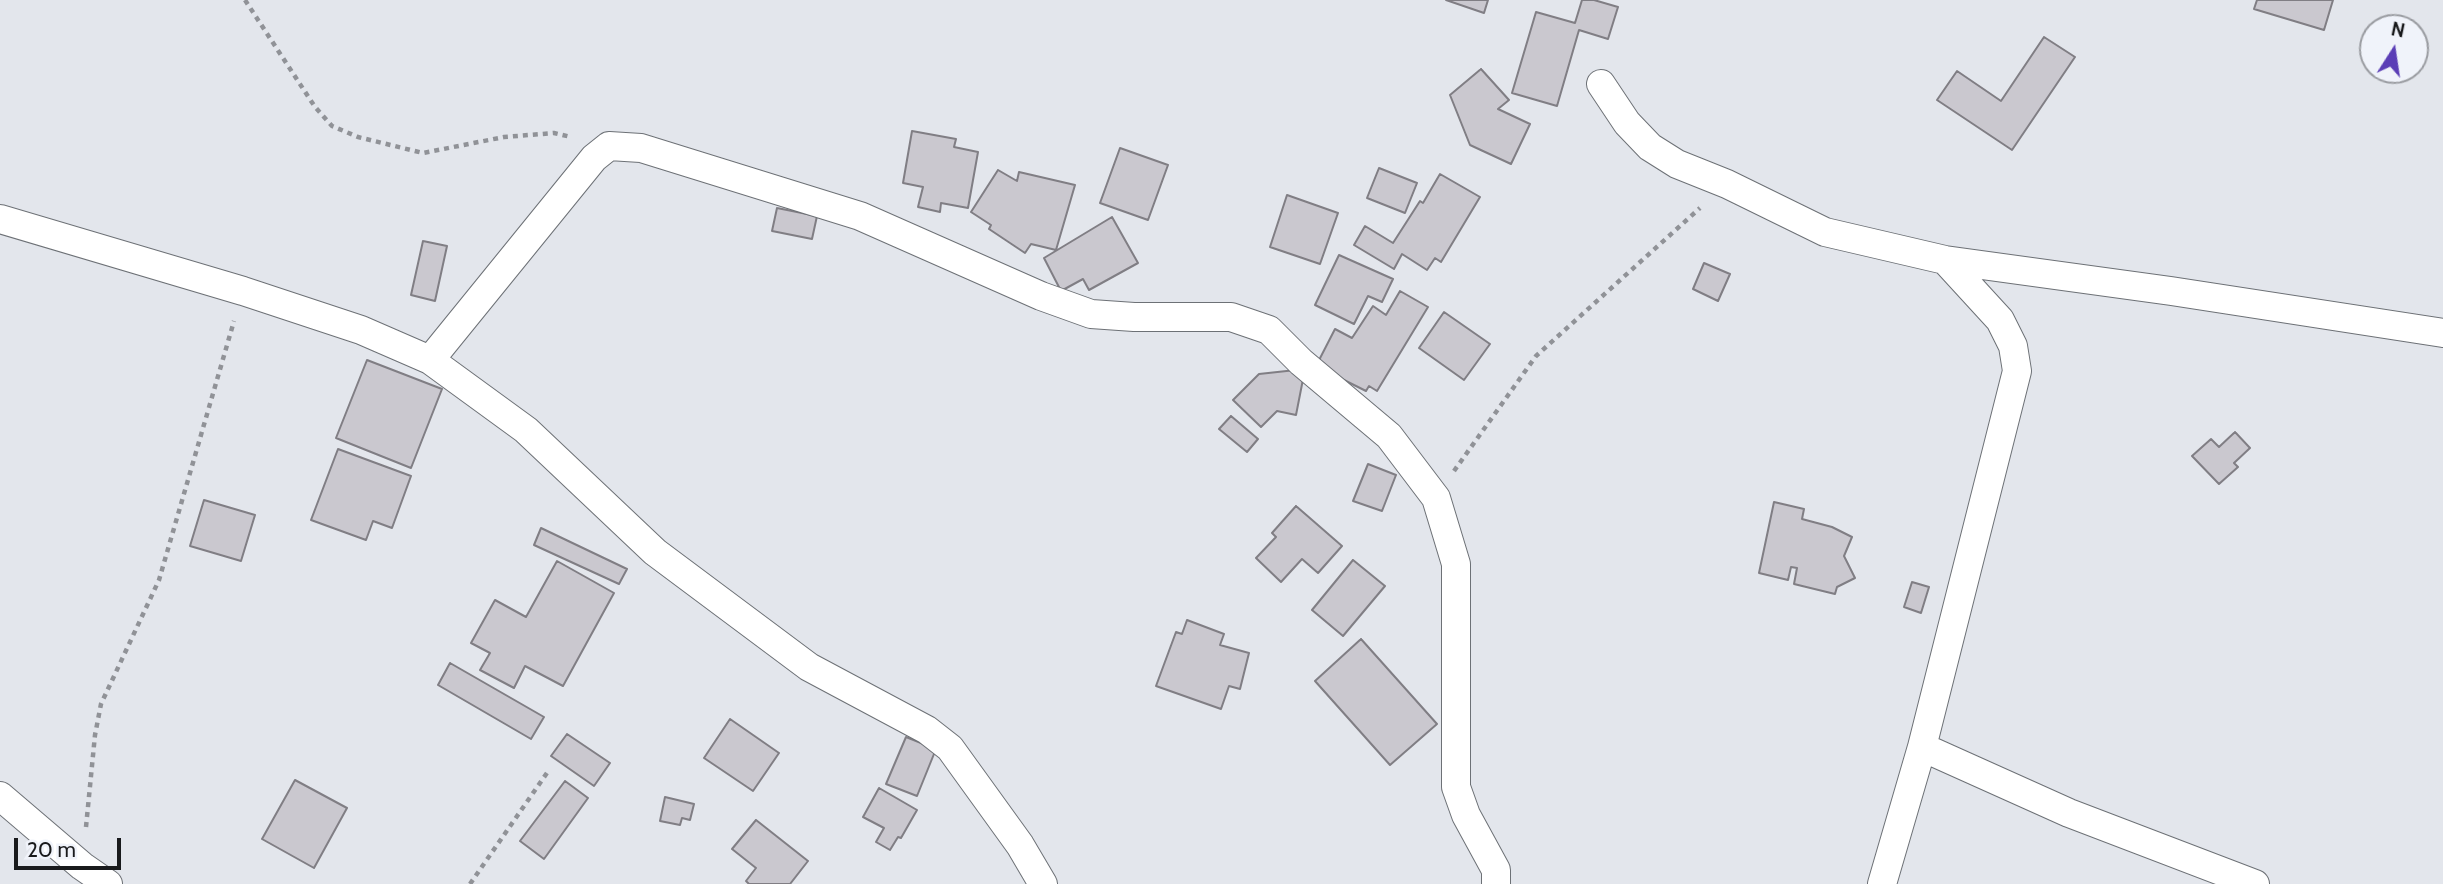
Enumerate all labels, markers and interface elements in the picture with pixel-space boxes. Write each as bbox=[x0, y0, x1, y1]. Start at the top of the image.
north arrow bbox=[2359, 14, 2429, 84]
text: N bbox=[2389, 17, 2407, 43]
scale bar bbox=[18, 824, 124, 868]
text: 20 m bbox=[27, 837, 76, 862]

